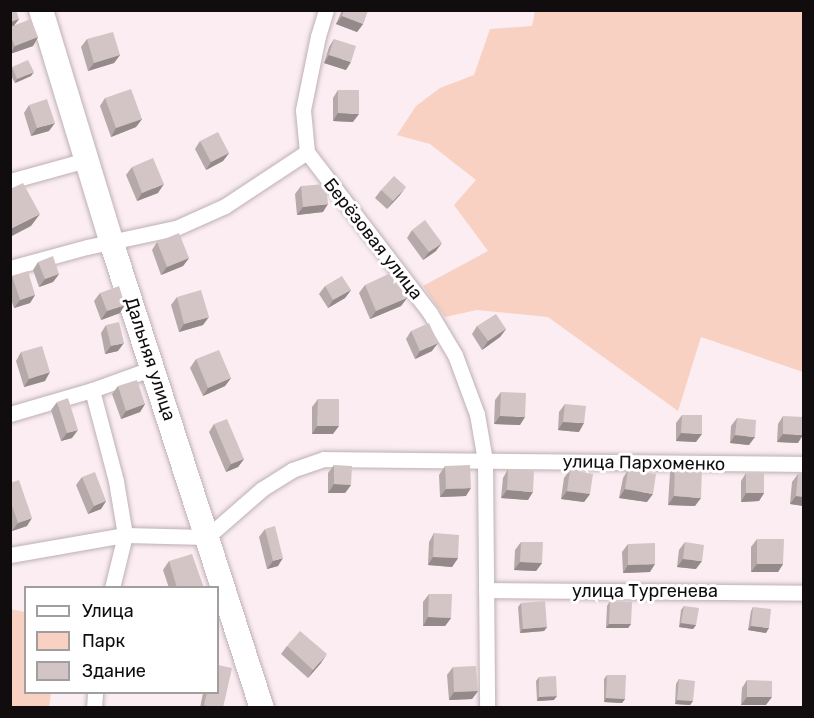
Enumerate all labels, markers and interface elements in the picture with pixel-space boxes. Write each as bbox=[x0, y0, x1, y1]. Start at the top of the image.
street label: Берёзовая улица bbox=[319, 174, 427, 304]
street label: Дальняя улица bbox=[120, 294, 180, 424]
street label: улица Пархоменко bbox=[563, 451, 725, 475]
street label: улица Тургенева bbox=[572, 580, 718, 602]
legend bbox=[24, 586, 219, 694]
text: Улица bbox=[82, 600, 134, 622]
text: Парк bbox=[82, 630, 125, 652]
text: Здание bbox=[82, 660, 146, 682]

